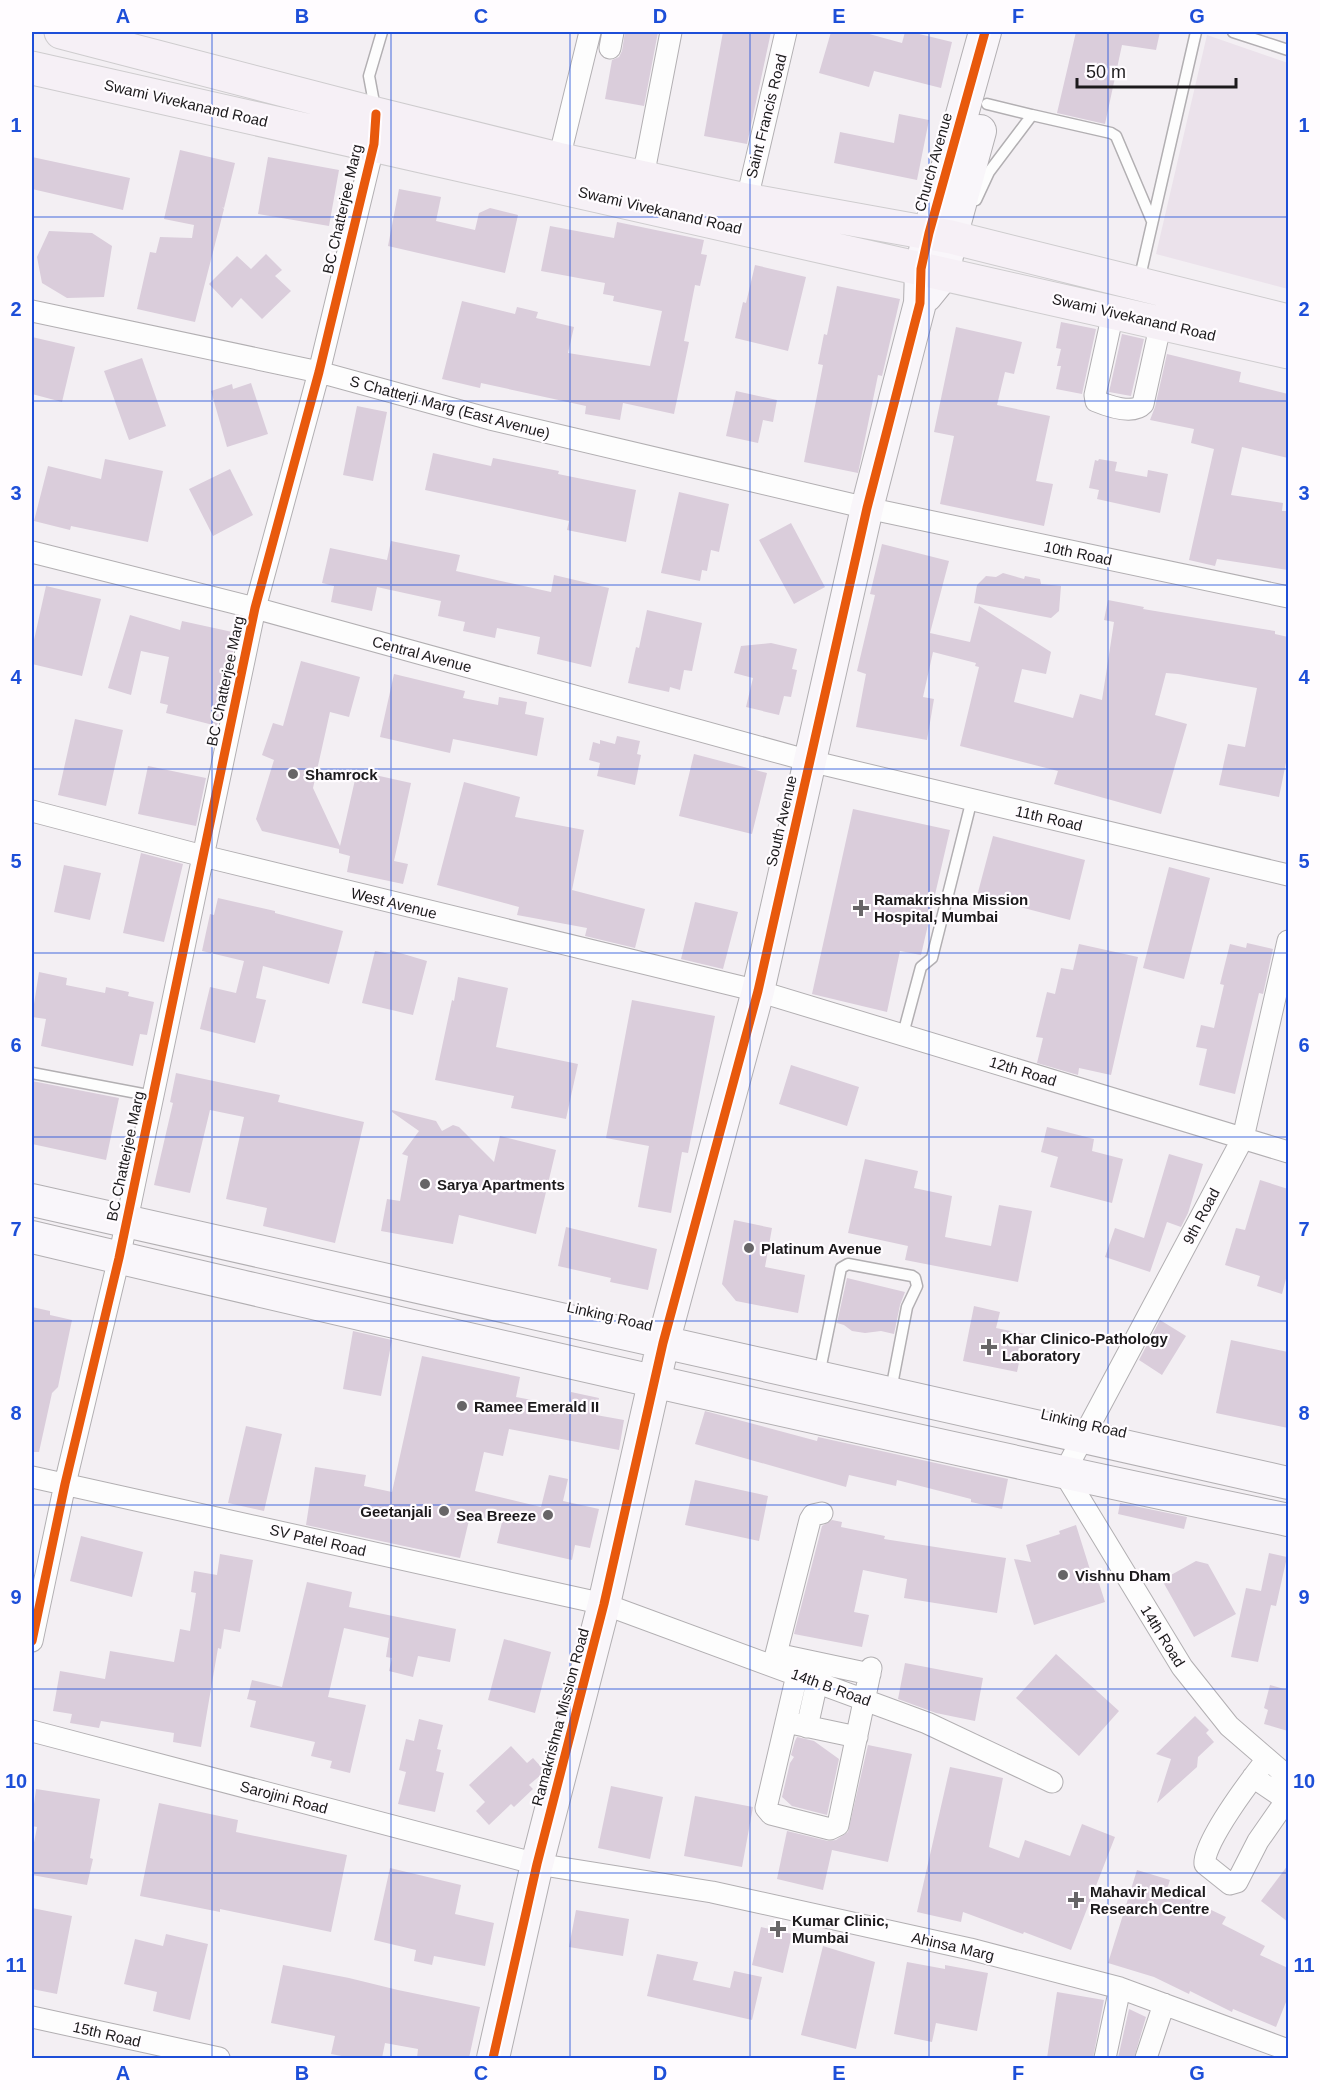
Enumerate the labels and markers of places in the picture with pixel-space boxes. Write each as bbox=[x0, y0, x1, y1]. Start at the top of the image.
place label: Shamrock bbox=[305, 766, 378, 783]
marker: Shamrock bbox=[286, 767, 300, 781]
place label: Ramakrishna Mission Hospital, Mumbai bbox=[874, 891, 1028, 925]
marker: Ramakrishna Mission Hospital, Mumbai bbox=[852, 899, 870, 917]
place label: Sarya Apartments bbox=[437, 1176, 565, 1193]
marker: Sarya Apartments bbox=[418, 1177, 432, 1191]
place label: Platinum Avenue bbox=[761, 1240, 882, 1257]
marker: Platinum Avenue bbox=[742, 1241, 756, 1255]
place label: Khar Clinico-Pathology Laboratory bbox=[1002, 1330, 1169, 1364]
marker: Khar Clinico-Pathology Laboratory bbox=[980, 1338, 998, 1356]
place label: Ramee Emerald II bbox=[474, 1398, 599, 1415]
marker: Ramee Emerald II bbox=[455, 1399, 469, 1413]
place label: Geetanjali bbox=[360, 1503, 432, 1520]
marker: Geetanjali bbox=[437, 1504, 451, 1518]
place label: Sea Breeze bbox=[456, 1507, 536, 1524]
marker: Sea Breeze bbox=[541, 1508, 555, 1522]
place label: Vishnu Dham bbox=[1075, 1567, 1171, 1584]
marker: Vishnu Dham bbox=[1056, 1568, 1070, 1582]
place label: Mahavir Medical Research Centre bbox=[1090, 1883, 1209, 1917]
marker: Mahavir Medical Research Centre bbox=[1067, 1891, 1085, 1909]
place label: Kumar Clinic, Mumbai bbox=[792, 1912, 889, 1946]
marker: Kumar Clinic, Mumbai bbox=[769, 1920, 787, 1938]

